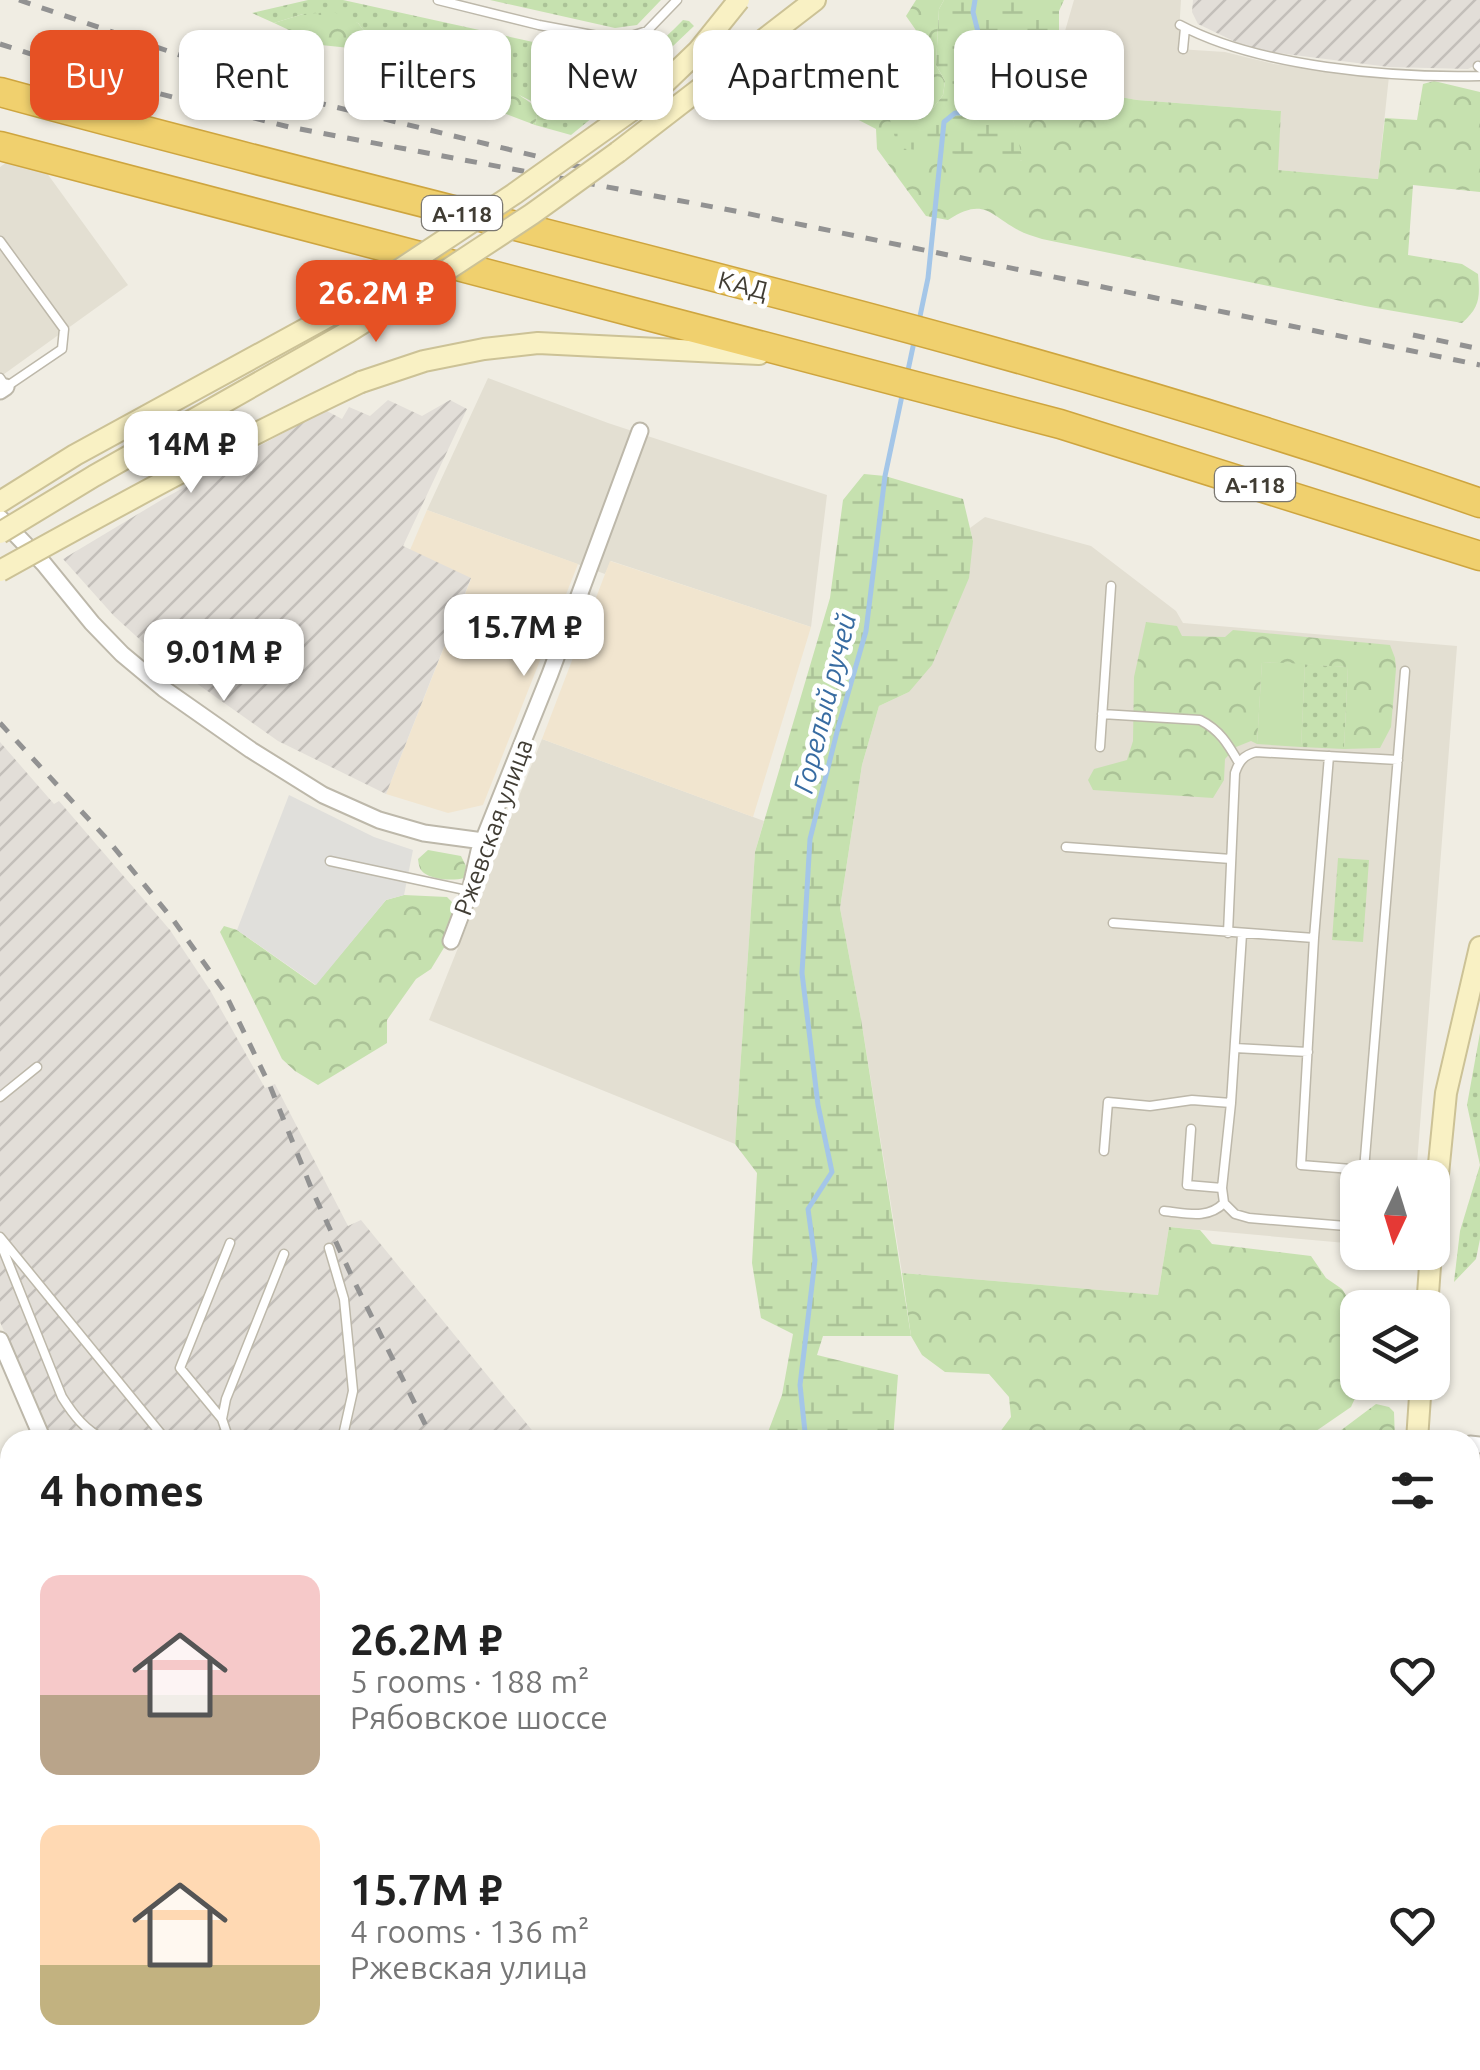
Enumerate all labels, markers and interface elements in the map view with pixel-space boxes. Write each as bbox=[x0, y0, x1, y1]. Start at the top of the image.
chip: Buy bbox=[30, 30, 159, 120]
chip: Rent bbox=[179, 30, 324, 120]
chip: Filters bbox=[344, 30, 511, 120]
chip: New bbox=[531, 30, 673, 120]
chip: Apartment bbox=[693, 30, 934, 120]
chip: House bbox=[954, 30, 1124, 120]
road number: А-118 bbox=[422, 196, 502, 230]
pin: 26.2M ₽ bbox=[284, 260, 468, 345]
street label: КАД bbox=[715, 265, 771, 305]
text: 26.2M ₽ bbox=[318, 274, 434, 310]
pin: 14M ₽ bbox=[121, 411, 261, 496]
text: 14M ₽ bbox=[146, 425, 236, 461]
road number: А-118 bbox=[1215, 467, 1295, 501]
pin: 15.7M ₽ bbox=[432, 594, 616, 679]
text: 15.7M ₽ bbox=[466, 608, 582, 644]
water label: Горелый ручей bbox=[787, 610, 861, 796]
pin: 9.01M ₽ bbox=[132, 619, 316, 704]
text: 9.01M ₽ bbox=[166, 633, 282, 669]
street label: Ржевская улица bbox=[448, 735, 538, 919]
north arrow bbox=[1340, 1160, 1450, 1270]
map controls bbox=[1340, 1160, 1450, 1400]
button: layers bbox=[1340, 1290, 1450, 1400]
icon: filters bbox=[1385, 1463, 1440, 1518]
text: 4 homes bbox=[40, 1467, 204, 1514]
icon: home bbox=[120, 1615, 240, 1735]
text: 26.2M ₽ bbox=[350, 1616, 502, 1663]
icon: heart bbox=[1385, 1648, 1440, 1703]
text: 5 rooms · 188 m² bbox=[350, 1663, 590, 1699]
text: Рябовское шоссе bbox=[350, 1699, 608, 1735]
icon: home bbox=[120, 1865, 240, 1985]
text: 15.7M ₽ bbox=[350, 1866, 502, 1913]
icon: heart bbox=[1385, 1898, 1440, 1953]
text: 4 rooms · 136 m² bbox=[350, 1913, 590, 1949]
text: Ржевская улица bbox=[350, 1949, 588, 1985]

